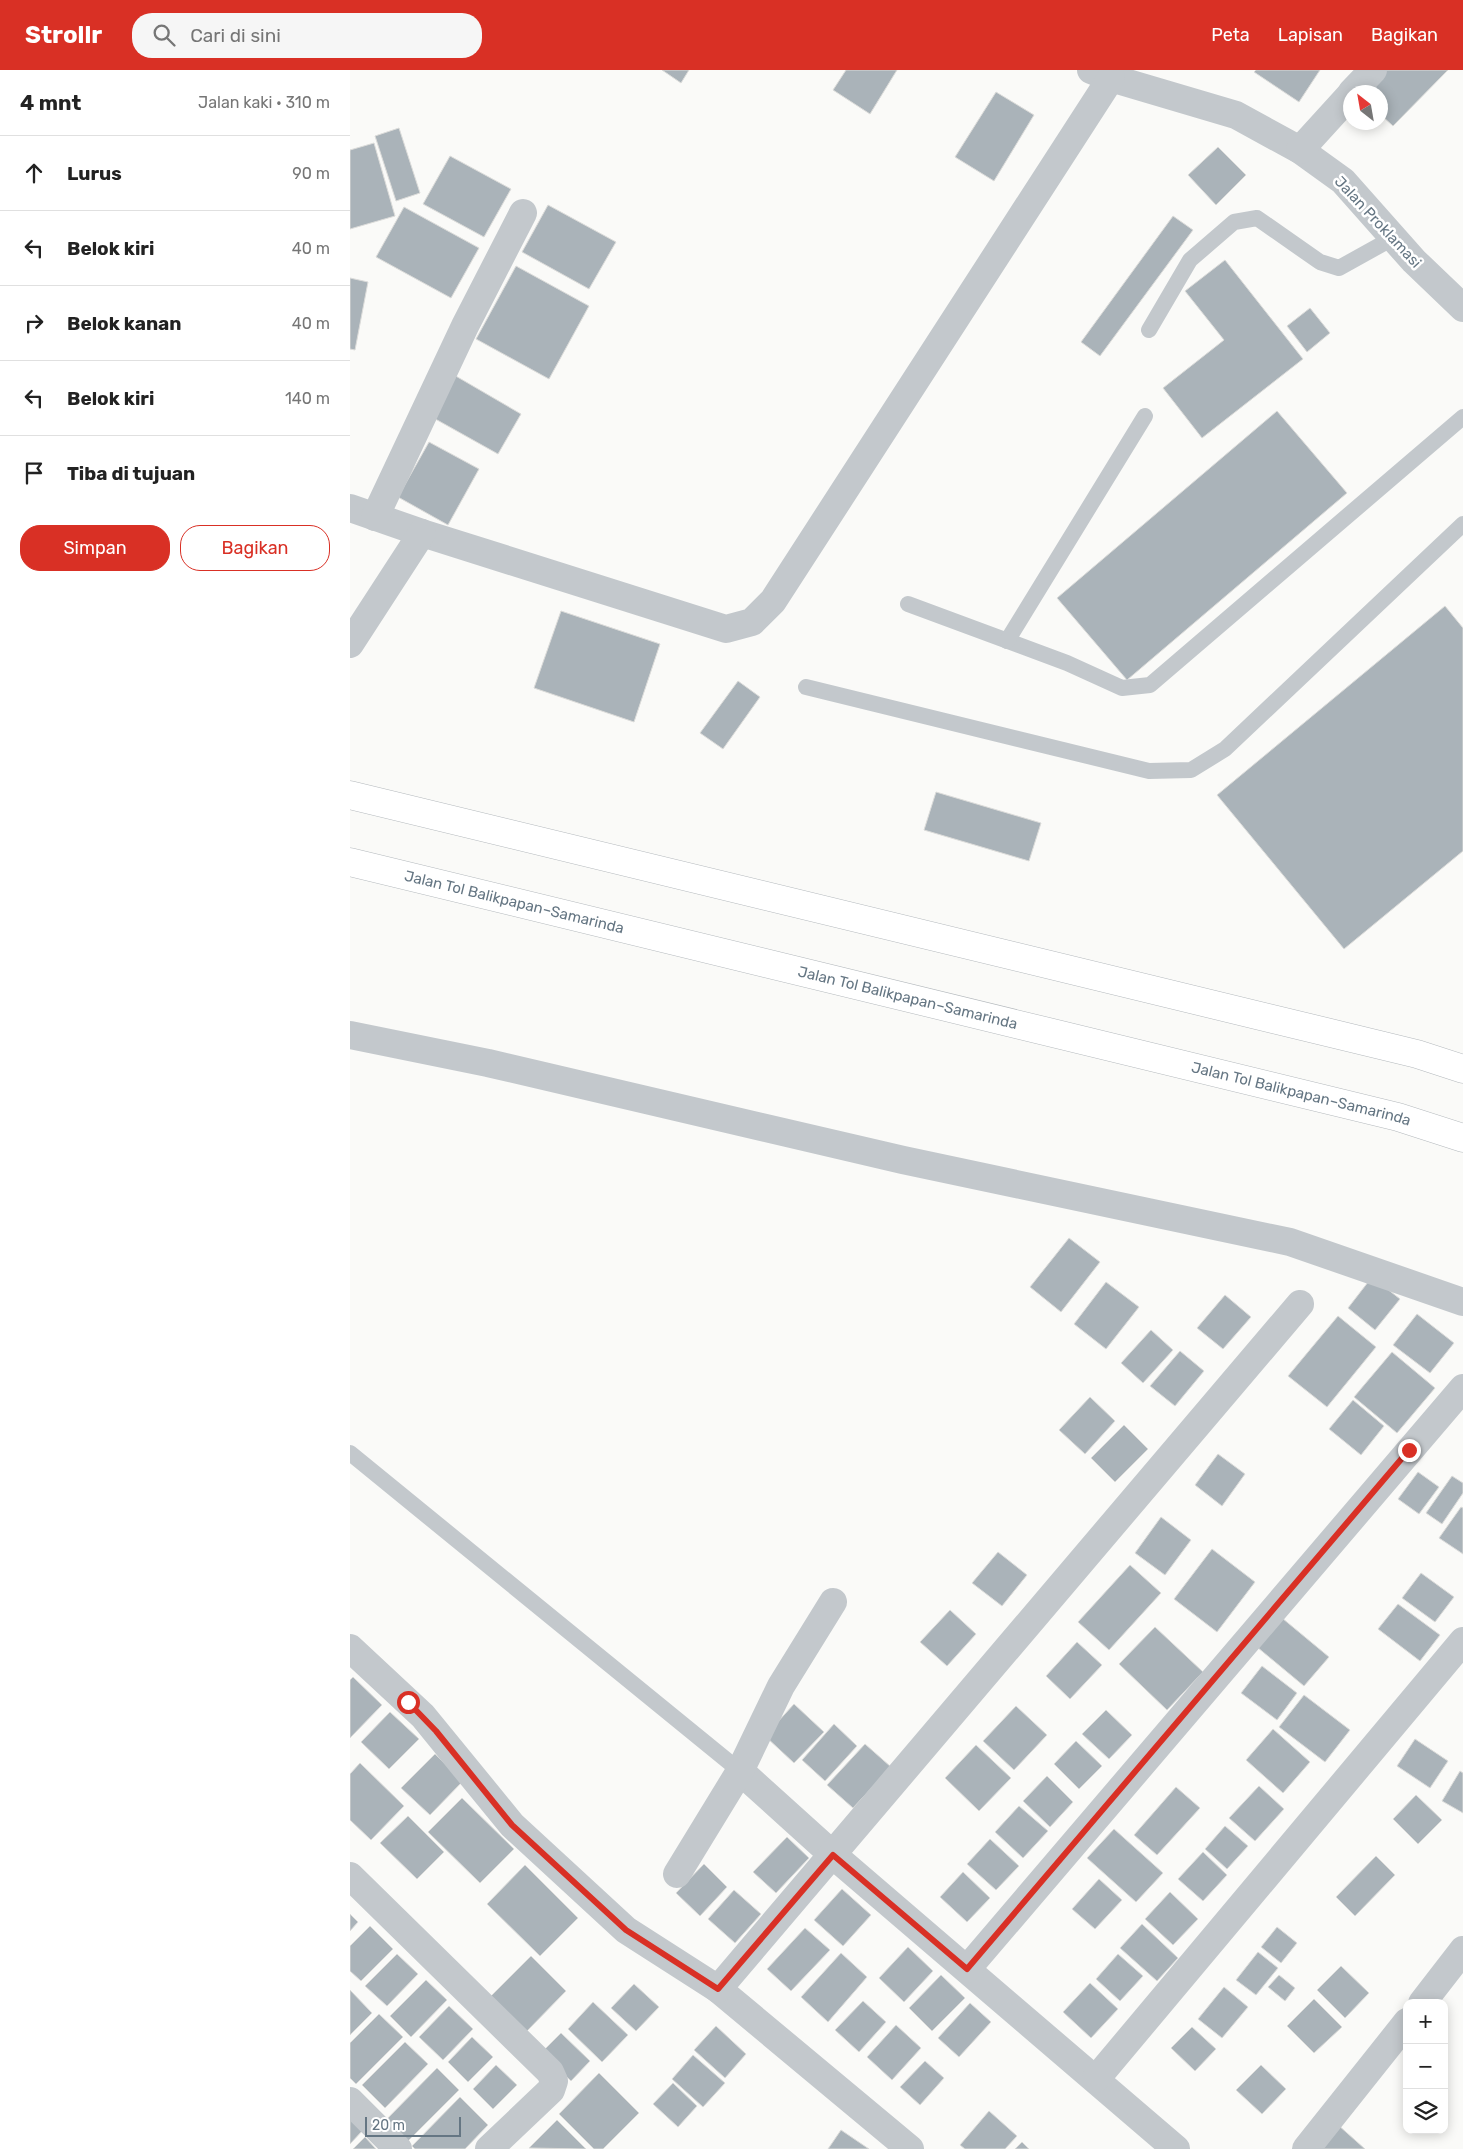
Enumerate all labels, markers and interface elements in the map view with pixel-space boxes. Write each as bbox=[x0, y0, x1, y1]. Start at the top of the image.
search box bbox=[132, 13, 482, 58]
text: Strollr bbox=[25, 21, 102, 49]
icon: search bbox=[150, 21, 178, 49]
text: Cari di sini bbox=[190, 24, 281, 47]
text: Peta bbox=[1211, 24, 1250, 46]
text: Lapisan bbox=[1278, 24, 1343, 46]
text: Bagikan bbox=[1371, 24, 1438, 46]
north arrow bbox=[1343, 85, 1388, 130]
text: 4 mnt bbox=[20, 90, 81, 115]
text: Jalan kaki · 310 m bbox=[198, 93, 330, 112]
icon: ahead bbox=[20, 159, 48, 187]
text: Lurus bbox=[67, 162, 122, 185]
text: 90 m bbox=[292, 164, 330, 183]
street label: Jalan Proklamasi bbox=[1331, 172, 1425, 272]
icon: left bbox=[20, 234, 48, 262]
text: Belok kiri bbox=[67, 237, 154, 260]
text: 40 m bbox=[292, 239, 330, 258]
icon: right bbox=[20, 309, 48, 337]
text: Belok kanan bbox=[67, 312, 182, 335]
text: 40 m bbox=[292, 314, 330, 333]
icon: left bbox=[20, 384, 48, 412]
text: Belok kiri bbox=[67, 387, 154, 410]
text: 140 m bbox=[285, 389, 330, 408]
icon: arrive bbox=[20, 459, 48, 487]
text: Tiba di tujuan bbox=[67, 462, 195, 485]
button: Simpan bbox=[20, 525, 170, 571]
button: Bagikan bbox=[180, 525, 330, 571]
street label: Jalan Tol Balikpapan–Samarinda bbox=[403, 867, 626, 937]
street label: Jalan Tol Balikpapan–Samarinda bbox=[796, 962, 1019, 1033]
street label: Jalan Tol Balikpapan–Samarinda bbox=[1190, 1058, 1413, 1130]
route end bbox=[1398, 1439, 1421, 1462]
route start bbox=[397, 1691, 420, 1714]
map controls bbox=[1403, 1999, 1448, 2134]
button: + bbox=[1403, 1999, 1448, 2044]
button: − bbox=[1403, 2044, 1448, 2089]
button: layers bbox=[1403, 2089, 1448, 2134]
scale bar bbox=[365, 2114, 461, 2137]
text: 20 m bbox=[372, 2117, 405, 2134]

